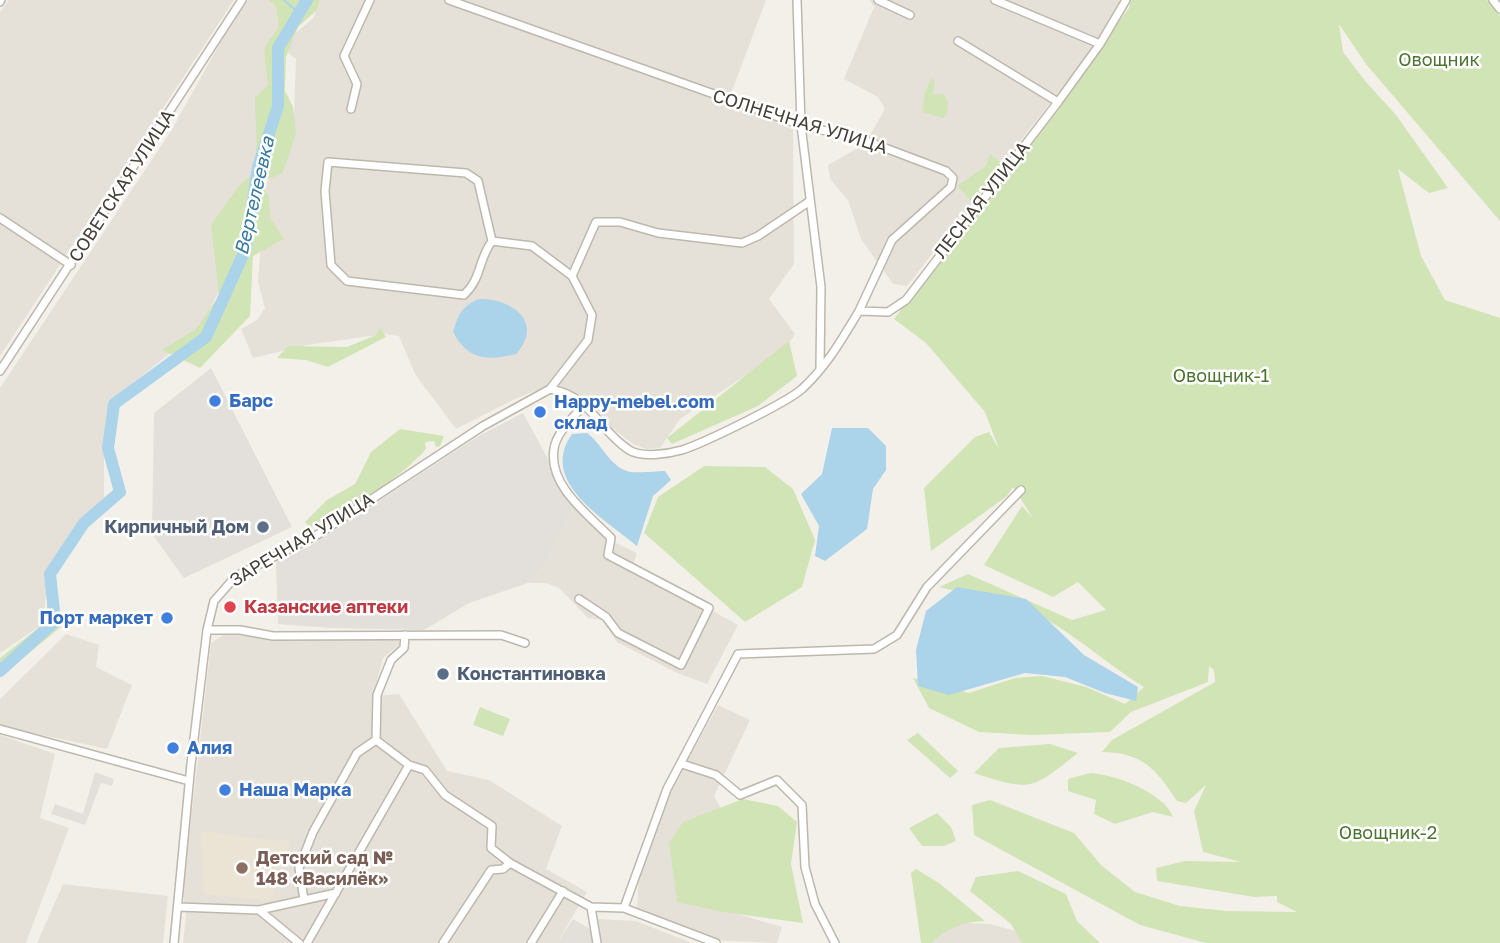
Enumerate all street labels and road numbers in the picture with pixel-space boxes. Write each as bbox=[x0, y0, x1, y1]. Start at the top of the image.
street label: СОЛНЕЧНАЯ УЛИЦА bbox=[710, 85, 890, 159]
street label: СОВЕТСКАЯ УЛИЦА bbox=[65, 106, 179, 266]
street label: ЛЕСНАЯ УЛИЦА bbox=[930, 137, 1034, 263]
street label: ЗАРЕЧНАЯ УЛИЦА bbox=[226, 488, 378, 592]

